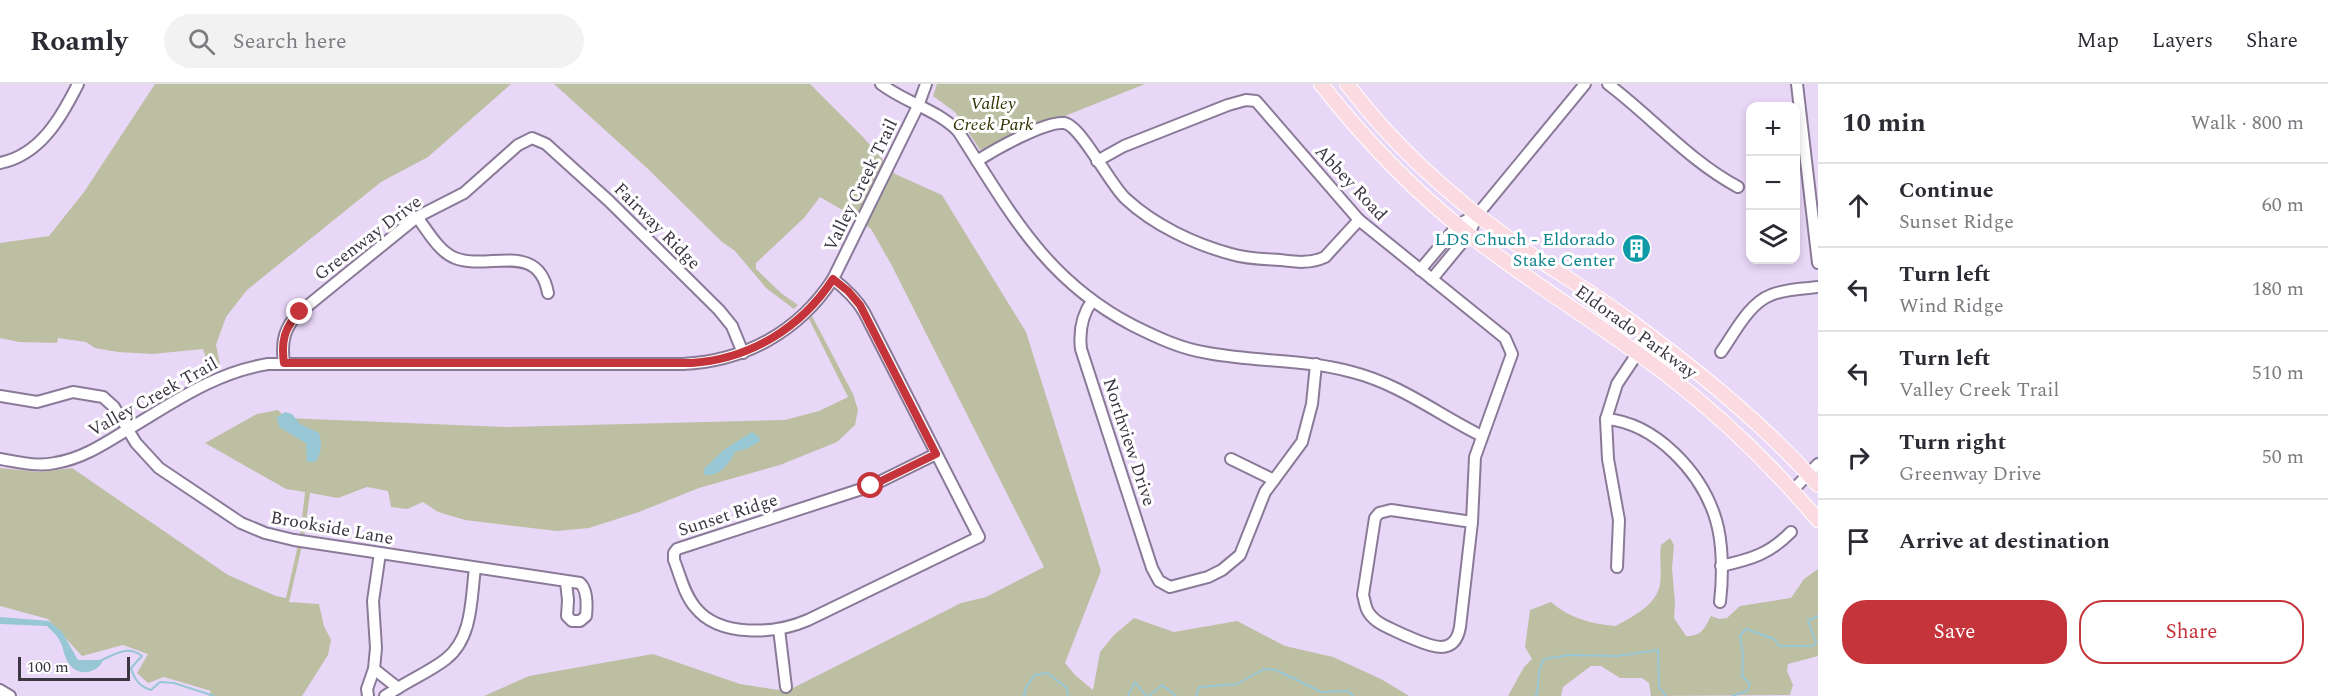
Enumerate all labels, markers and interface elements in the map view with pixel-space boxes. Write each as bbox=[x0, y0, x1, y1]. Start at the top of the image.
search box bbox=[164, 14, 584, 68]
text: Roamly bbox=[30, 20, 128, 63]
icon: search bbox=[185, 25, 218, 58]
text: Search here bbox=[233, 25, 347, 58]
text: Map bbox=[2077, 25, 2119, 57]
text: Layers bbox=[2152, 25, 2213, 57]
text: Share bbox=[2246, 25, 2298, 57]
park label: Valley Creek Park bbox=[953, 90, 1034, 138]
map controls bbox=[1746, 102, 1800, 264]
button: + bbox=[1746, 102, 1800, 156]
text: 10 min bbox=[1842, 103, 1926, 143]
text: Walk · 800 m bbox=[2191, 108, 2304, 138]
street label: Valley Creek Trail bbox=[817, 114, 905, 256]
street label: Abbey Road bbox=[1308, 139, 1394, 227]
button: − bbox=[1746, 156, 1800, 210]
text: Continue bbox=[1899, 174, 1994, 207]
street label: Fairway Ridge bbox=[607, 176, 707, 276]
street label: Greenway Drive bbox=[309, 189, 427, 287]
icon: ahead bbox=[1842, 189, 1875, 222]
text: 60 m bbox=[2262, 190, 2304, 220]
text: Sunset Ridge bbox=[1899, 207, 2014, 237]
button: layers bbox=[1746, 210, 1800, 264]
place label: LDS Chuch - Eldorado Stake Center bbox=[1435, 226, 1615, 274]
building icon: LDS Chuch - Eldorado Stake Center bbox=[1620, 233, 1652, 265]
text: Turn left bbox=[1899, 258, 1991, 291]
icon: left bbox=[1842, 273, 1875, 306]
text: 180 m bbox=[2252, 274, 2304, 304]
street label: Eldorado Parkway bbox=[1569, 278, 1704, 386]
text: Wind Ridge bbox=[1899, 291, 2004, 321]
route end bbox=[286, 298, 312, 324]
text: Turn left bbox=[1899, 342, 1991, 375]
street label: Valley Creek Trail bbox=[83, 350, 223, 444]
icon: left bbox=[1842, 357, 1875, 390]
text: 510 m bbox=[2252, 358, 2304, 388]
street label: Northview Drive bbox=[1096, 375, 1162, 509]
text: Valley Creek Trail bbox=[1899, 375, 2059, 405]
text: Turn right bbox=[1899, 426, 2006, 459]
icon: right bbox=[1842, 441, 1875, 474]
text: 50 m bbox=[2262, 442, 2304, 472]
text: Greenway Drive bbox=[1899, 459, 2041, 489]
route start bbox=[857, 472, 883, 498]
street label: Sunset Ridge bbox=[675, 486, 781, 544]
street label: Brookside Lane bbox=[268, 504, 396, 552]
icon: arrive bbox=[1842, 525, 1875, 558]
text: Arrive at destination bbox=[1899, 525, 2110, 558]
button: Save bbox=[1842, 600, 2067, 664]
button: Share bbox=[2079, 600, 2304, 664]
scale bar bbox=[18, 654, 130, 682]
text: 100 m bbox=[27, 655, 69, 679]

